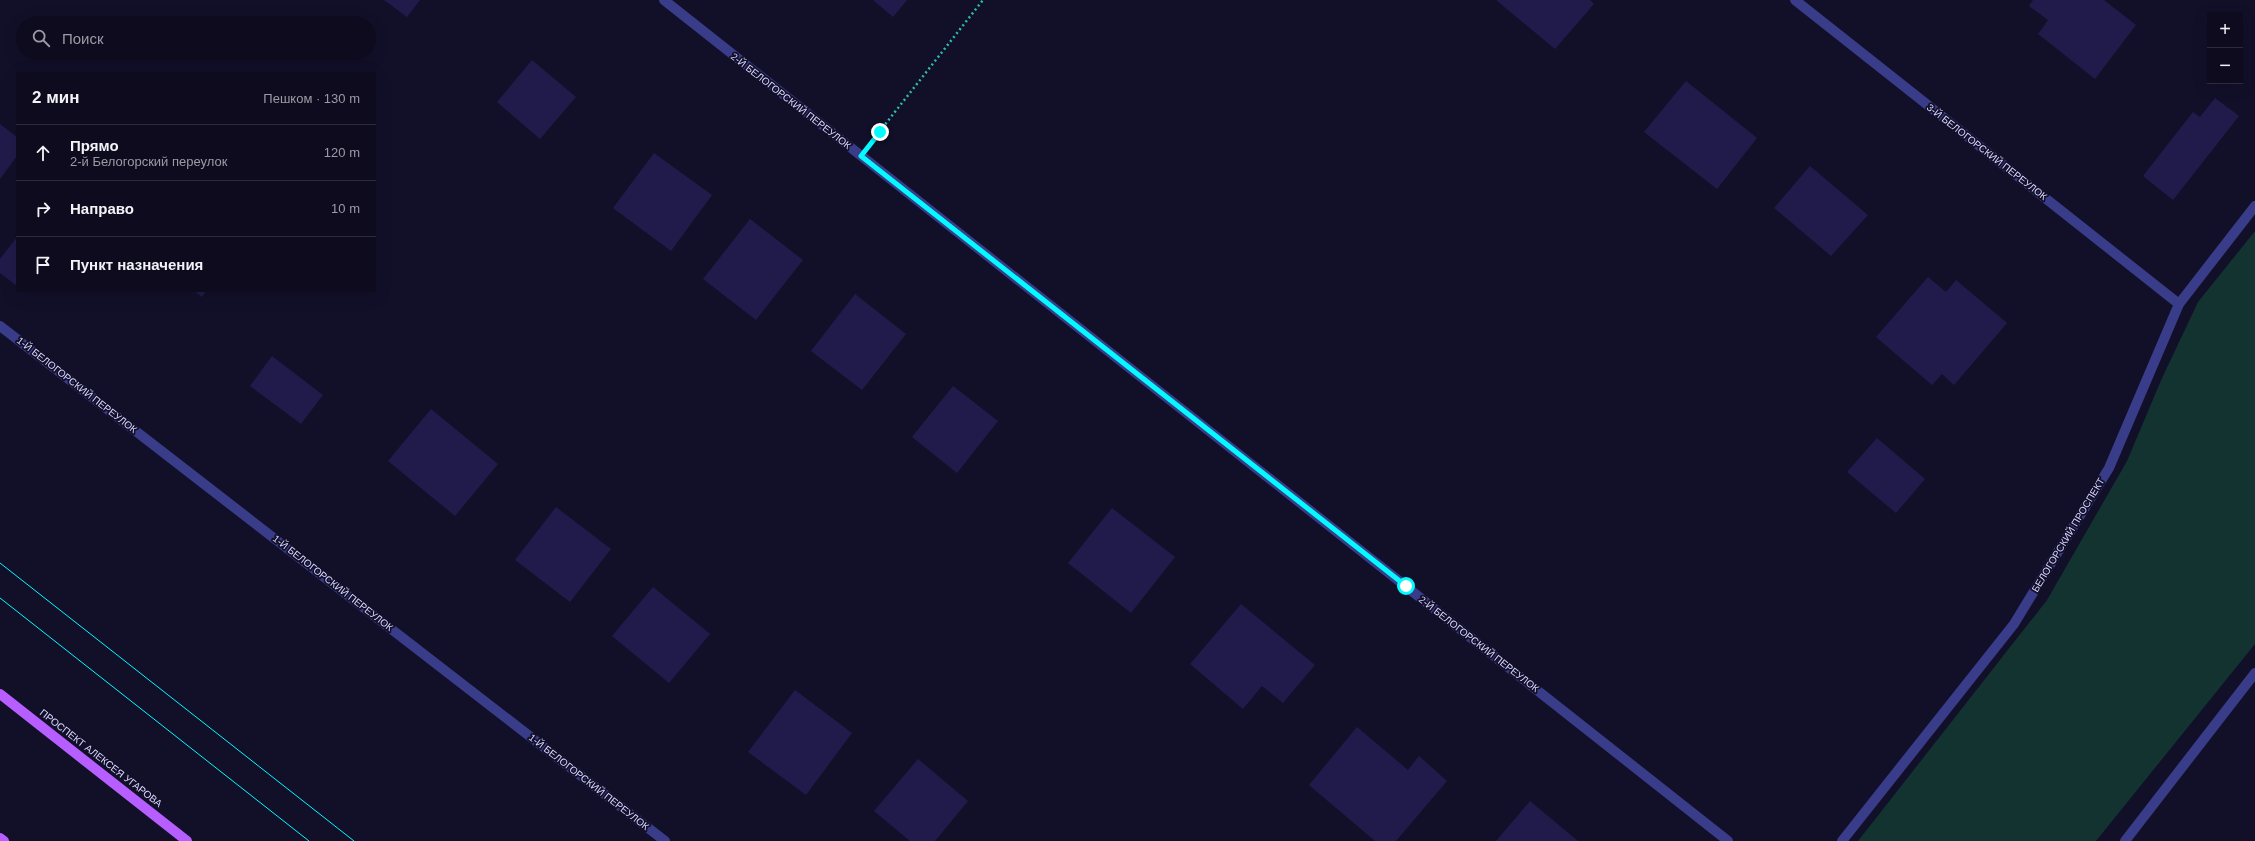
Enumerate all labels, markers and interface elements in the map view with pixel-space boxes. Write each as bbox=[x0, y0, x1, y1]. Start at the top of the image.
map controls bbox=[2207, 12, 2243, 84]
button: + bbox=[2207, 12, 2243, 48]
search box bbox=[16, 16, 376, 60]
icon: search bbox=[30, 27, 52, 49]
text: Поиск bbox=[62, 30, 104, 47]
button: − bbox=[2207, 48, 2243, 84]
street label: 2-Й БЕЛОГОРСКИЙ ПЕРЕУЛОК bbox=[729, 50, 854, 151]
text: 2 мин bbox=[32, 88, 79, 107]
text: Пешком · 130 m bbox=[263, 91, 360, 106]
street label: 3-Й БЕЛОГОРСКИЙ ПЕРЕУЛОК bbox=[1925, 101, 2050, 202]
route end bbox=[871, 123, 889, 141]
text: Прямо bbox=[70, 137, 119, 154]
icon: ahead bbox=[32, 142, 54, 164]
text: 120 m bbox=[324, 145, 360, 160]
text: 2-й Белогорский переулок bbox=[70, 154, 227, 169]
icon: right bbox=[32, 198, 54, 220]
text: Направо bbox=[70, 200, 134, 217]
text: 10 m bbox=[331, 201, 360, 216]
icon: arrive bbox=[32, 254, 54, 276]
text: Пункт назначения bbox=[70, 256, 203, 273]
street label: 1-Й БЕЛОГОРСКИЙ ПЕРЕУЛОК bbox=[15, 334, 140, 435]
street label: БЕЛОГОРСКИЙ ПРОСПЕКТ bbox=[2029, 475, 2107, 594]
street label: 1-Й БЕЛОГОРСКИЙ ПЕРЕУЛОК bbox=[271, 532, 396, 633]
route start bbox=[1397, 577, 1415, 595]
street label: 2-Й БЕЛОГОРСКИЙ ПЕРЕУЛОК bbox=[1417, 593, 1542, 694]
street label: ПРОСПЕКТ АЛЕКСЕЯ УГАРОВА bbox=[38, 707, 165, 809]
street label: 1-Й БЕЛОГОРСКИЙ ПЕРЕУЛОК bbox=[527, 731, 652, 832]

